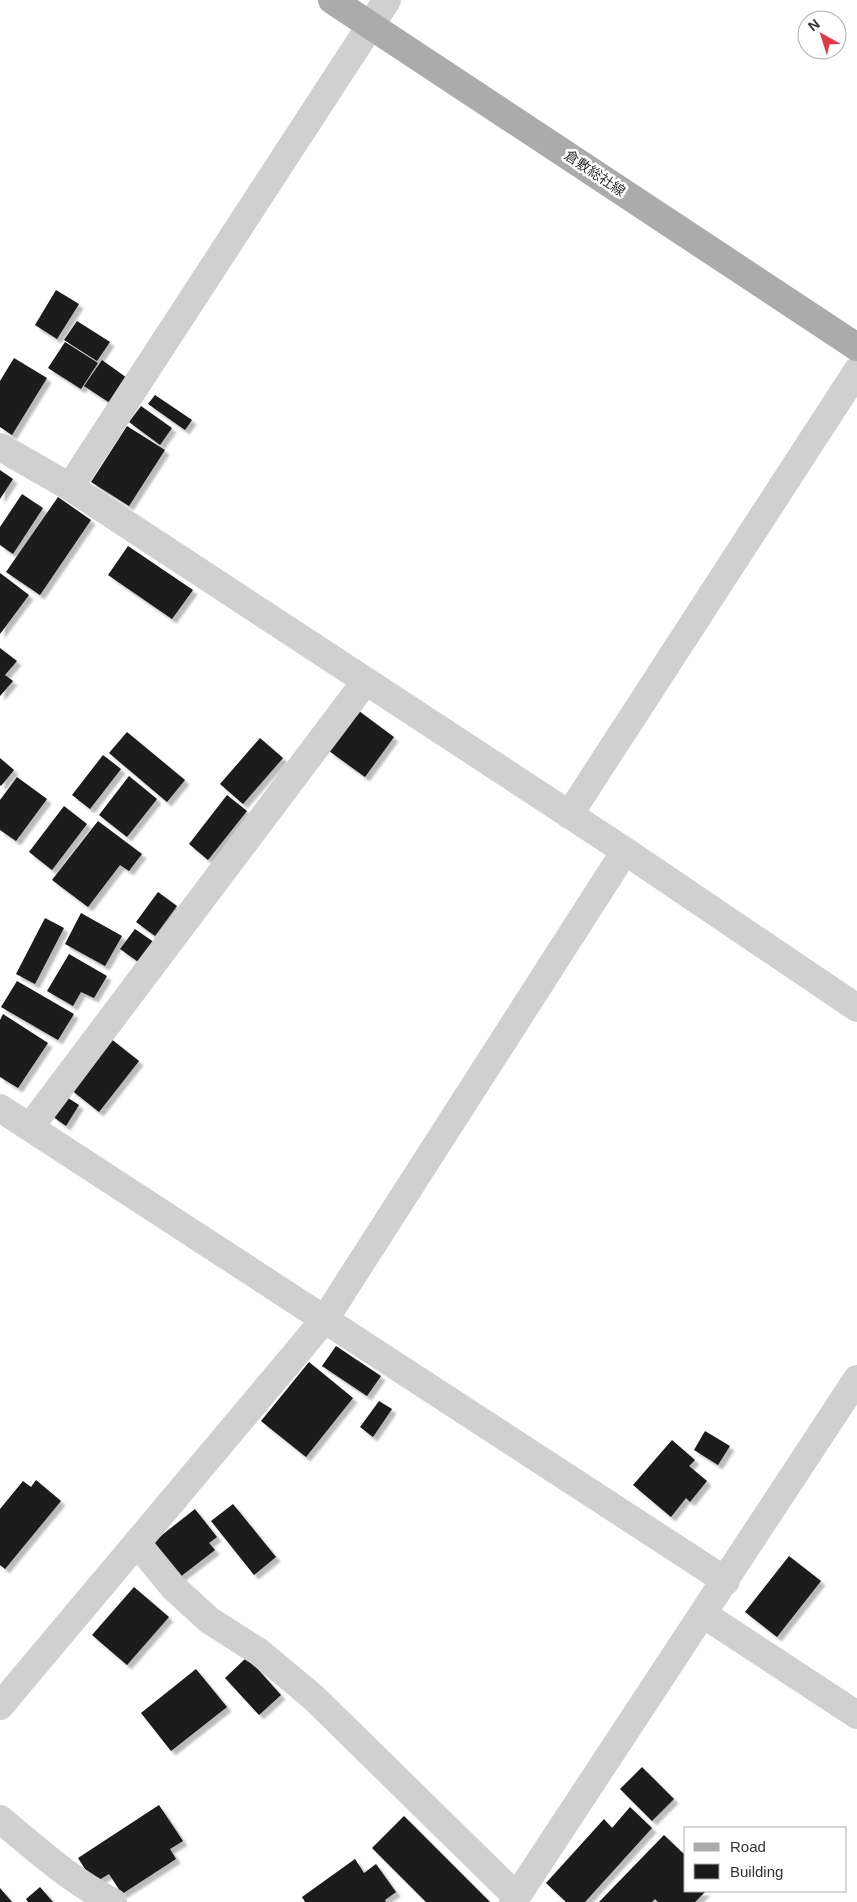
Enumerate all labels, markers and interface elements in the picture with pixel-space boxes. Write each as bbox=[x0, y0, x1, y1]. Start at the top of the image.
north arrow bbox=[797, 10, 847, 60]
text: N bbox=[805, 15, 823, 34]
street label: 倉敷総社線 bbox=[562, 147, 628, 199]
legend bbox=[684, 1827, 847, 1892]
text: Road bbox=[730, 1838, 766, 1855]
text: Building bbox=[730, 1863, 783, 1880]

